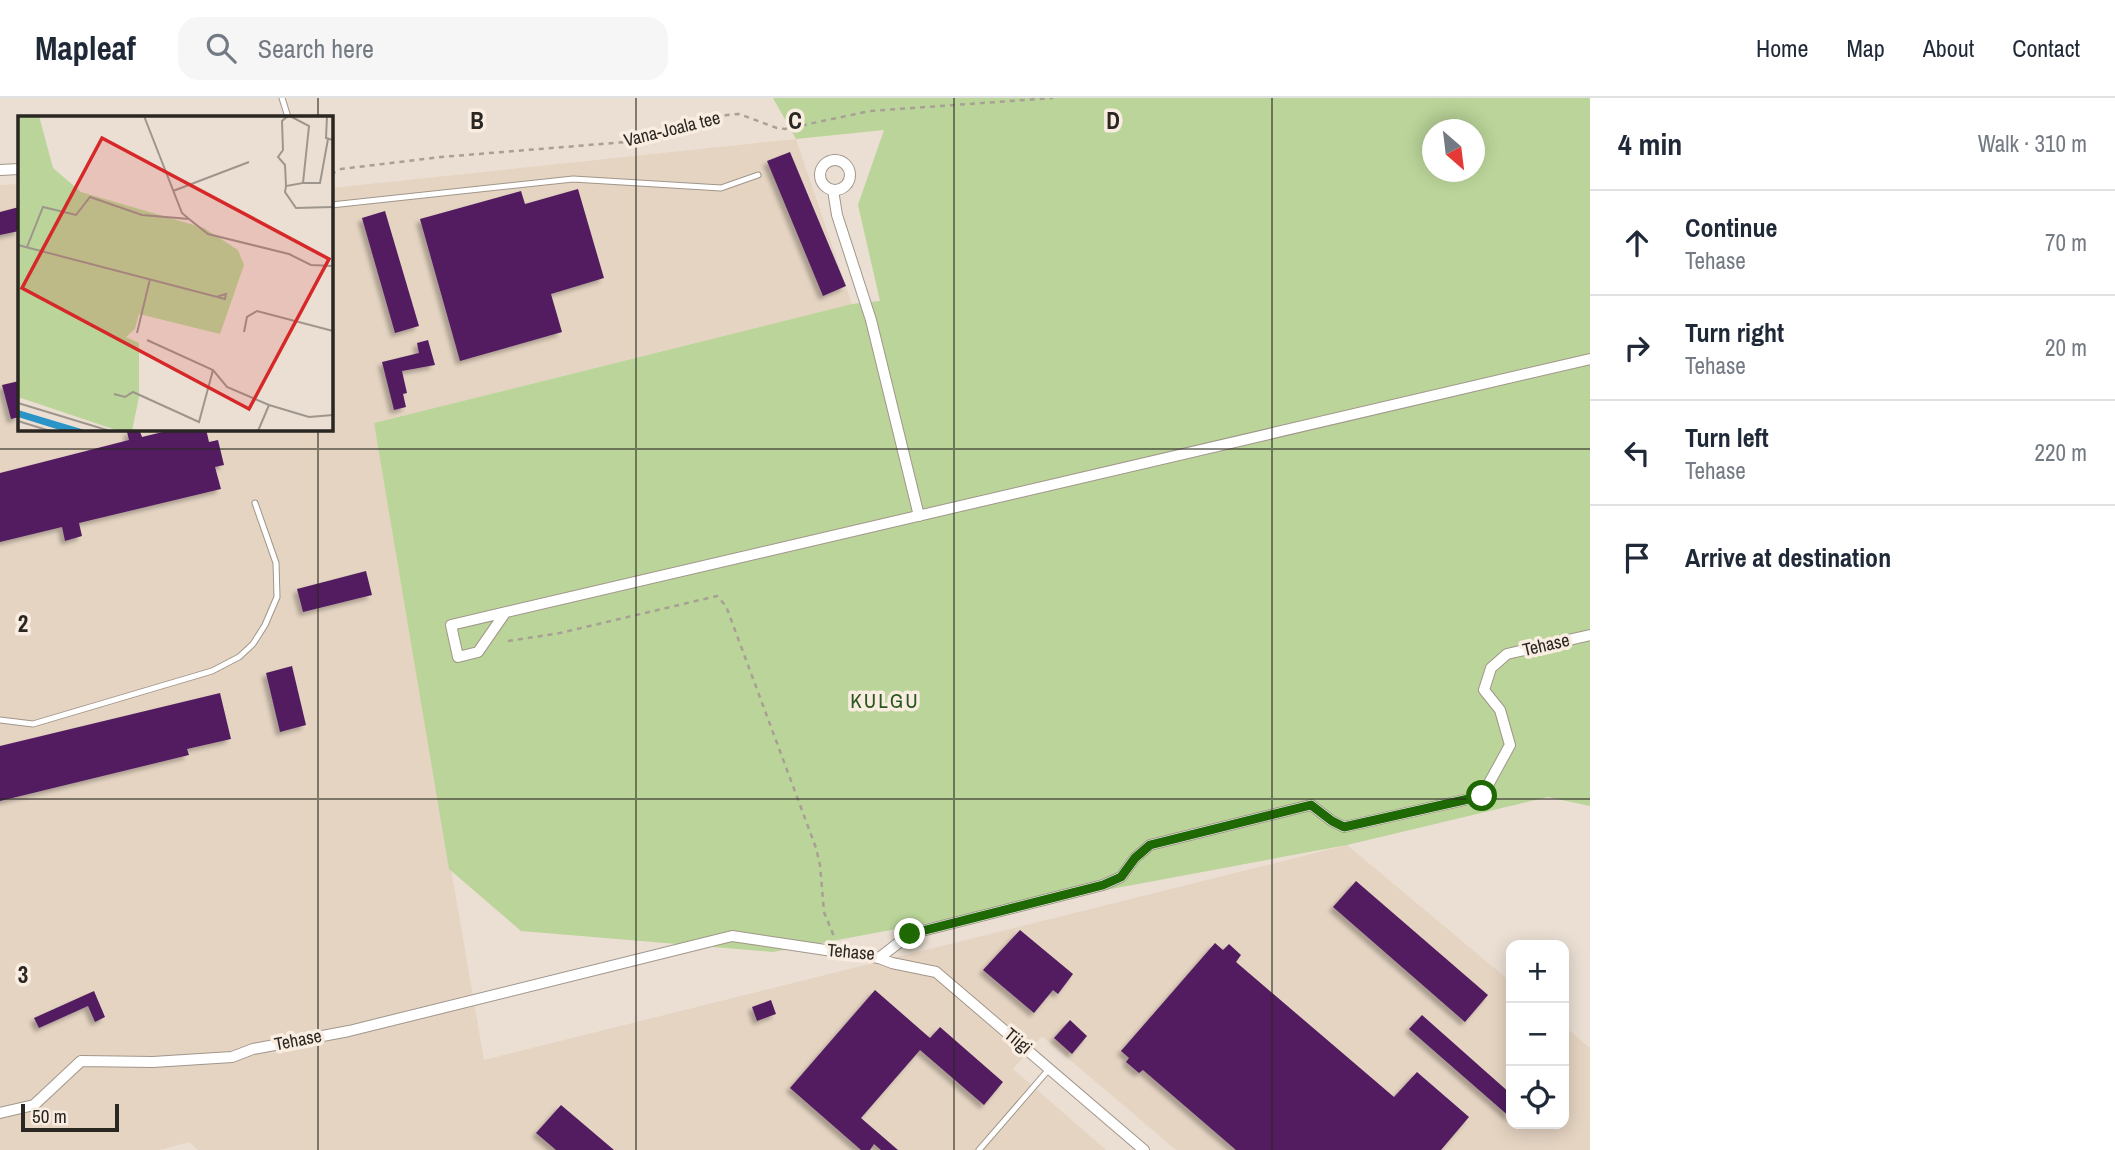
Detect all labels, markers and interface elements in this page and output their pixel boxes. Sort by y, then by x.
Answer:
search box [178,17,668,80]
text: Mapleaf [35,26,136,70]
icon: search [202,29,240,67]
text: Search here [258,31,374,66]
text: Home [1756,32,1808,64]
text: Map [1846,32,1885,64]
text: About [1923,32,1974,64]
text: Contact [2012,32,2080,64]
text: B [470,105,484,136]
street label: Vana-Joala tee [621,105,723,153]
text: C [788,105,802,136]
text: D [1106,105,1120,136]
inset map [18,116,332,430]
north arrow [1422,119,1485,182]
text: 4 min [1618,124,1682,164]
text: Walk · 310 m [1978,128,2087,159]
text: Continue [1685,210,1777,245]
icon: ahead [1618,224,1656,262]
text: 70 m [2045,227,2087,258]
text: Tehase [1685,245,1746,276]
text: Turn right [1685,315,1784,350]
icon: right [1618,329,1656,367]
text: 20 m [2045,332,2087,363]
text: Tehase [1685,350,1746,381]
text: Turn left [1685,420,1769,455]
icon: left [1618,434,1656,472]
text: 220 m [2035,437,2087,468]
text: Tehase [1685,455,1746,486]
icon: arrive [1618,539,1656,577]
text: Arrive at destination [1685,540,1891,575]
text: 2 [18,608,28,639]
street label: Tehase [1520,627,1572,662]
district label: KULGU [850,686,920,715]
route start [1466,780,1497,811]
route end [894,918,925,949]
street label: Tehase [826,937,876,966]
map controls [1506,940,1569,1129]
button: + [1506,940,1569,1003]
text: 3 [18,959,28,990]
button: − [1506,1003,1569,1066]
street label: Tiigi [999,1022,1038,1060]
street label: Tehase [272,1023,324,1056]
button: locate [1506,1066,1569,1129]
scale bar [21,1101,119,1133]
text: 50 m [32,1103,67,1129]

